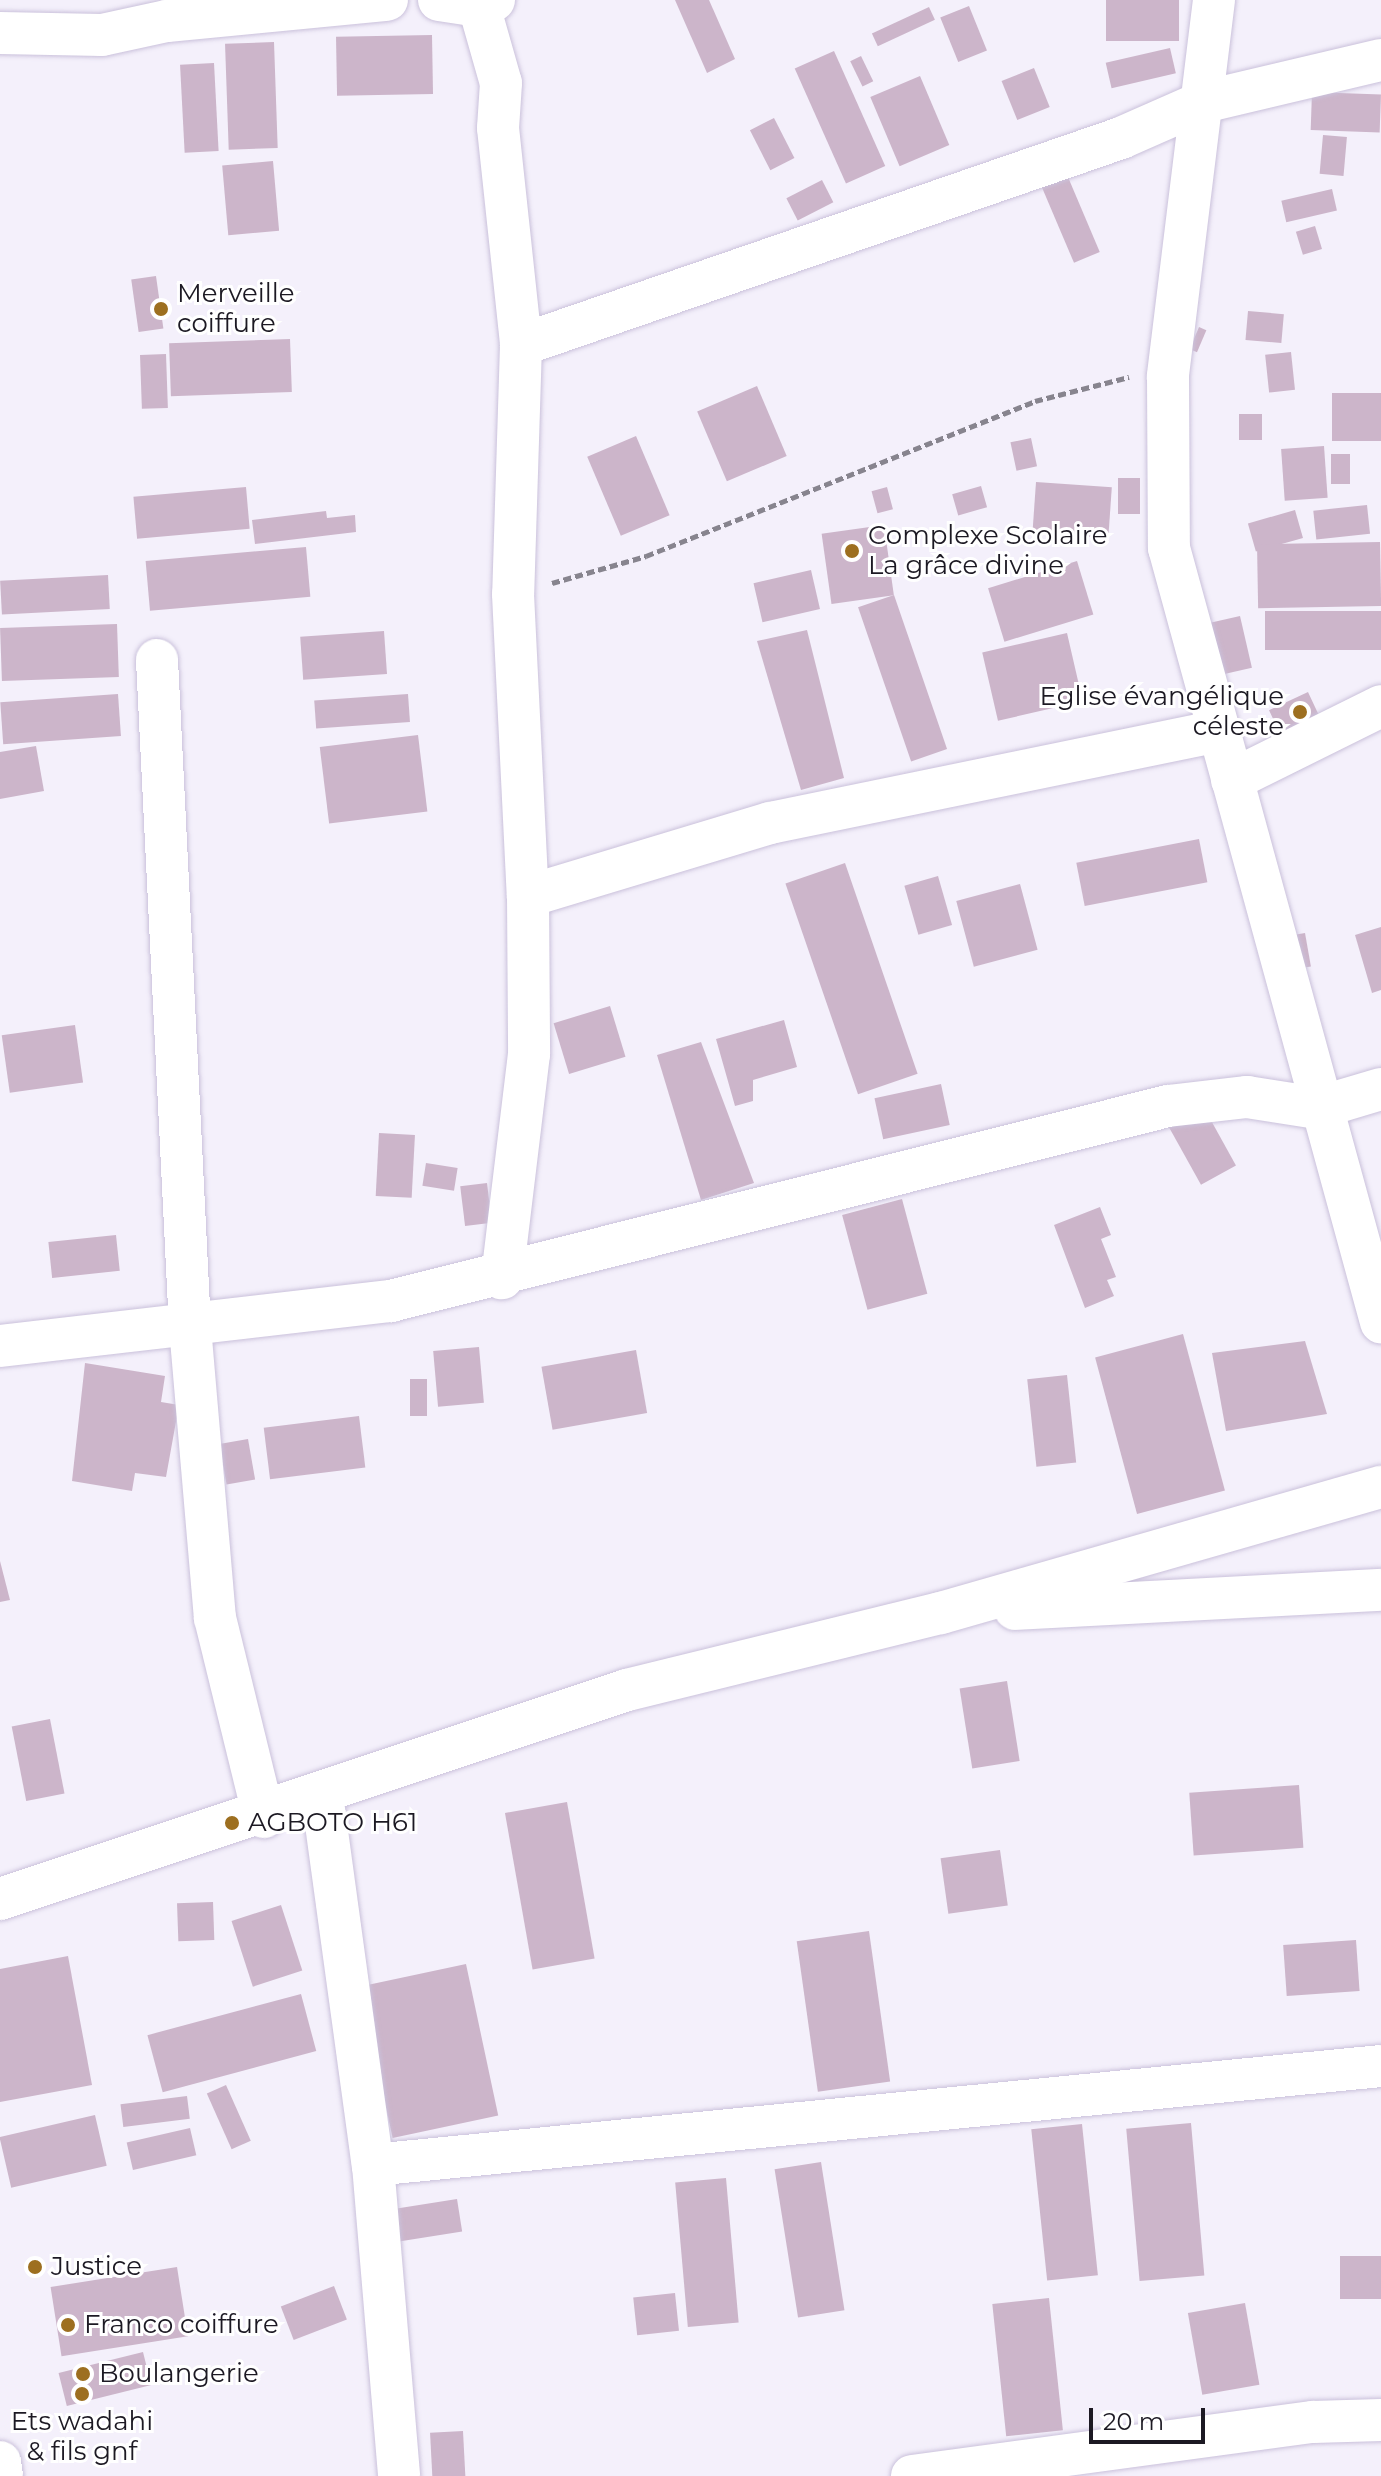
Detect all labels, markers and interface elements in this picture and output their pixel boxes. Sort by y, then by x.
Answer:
place label: Merveille coiffure [177,278,294,340]
marker: Merveille coiffure [152,300,170,318]
place label: Complexe Scolaire La grâce divine [868,520,1107,582]
marker: Complexe Scolaire La grâce divine [843,542,861,560]
place label: Eglise évangélique céleste [1040,681,1284,742]
marker: Eglise évangélique céleste [1291,703,1309,721]
place label: AGBOTO H61 [248,1807,417,1839]
marker: AGBOTO H61 [223,1814,241,1832]
place label: Justice [51,2251,142,2283]
marker: Justice [26,2258,44,2276]
place label: Franco coiffure [84,2309,279,2341]
marker: Franco coiffure [59,2316,77,2334]
place label: Boulangerie [99,2358,259,2390]
marker: Boulangerie [74,2365,92,2383]
marker: Ets wadahi & fils gnf [73,2385,91,2403]
scale bar [1093,2392,1209,2442]
place label: Ets wadahi & fils gnf [11,2406,153,2468]
text: 20 m [1103,2407,1164,2436]

